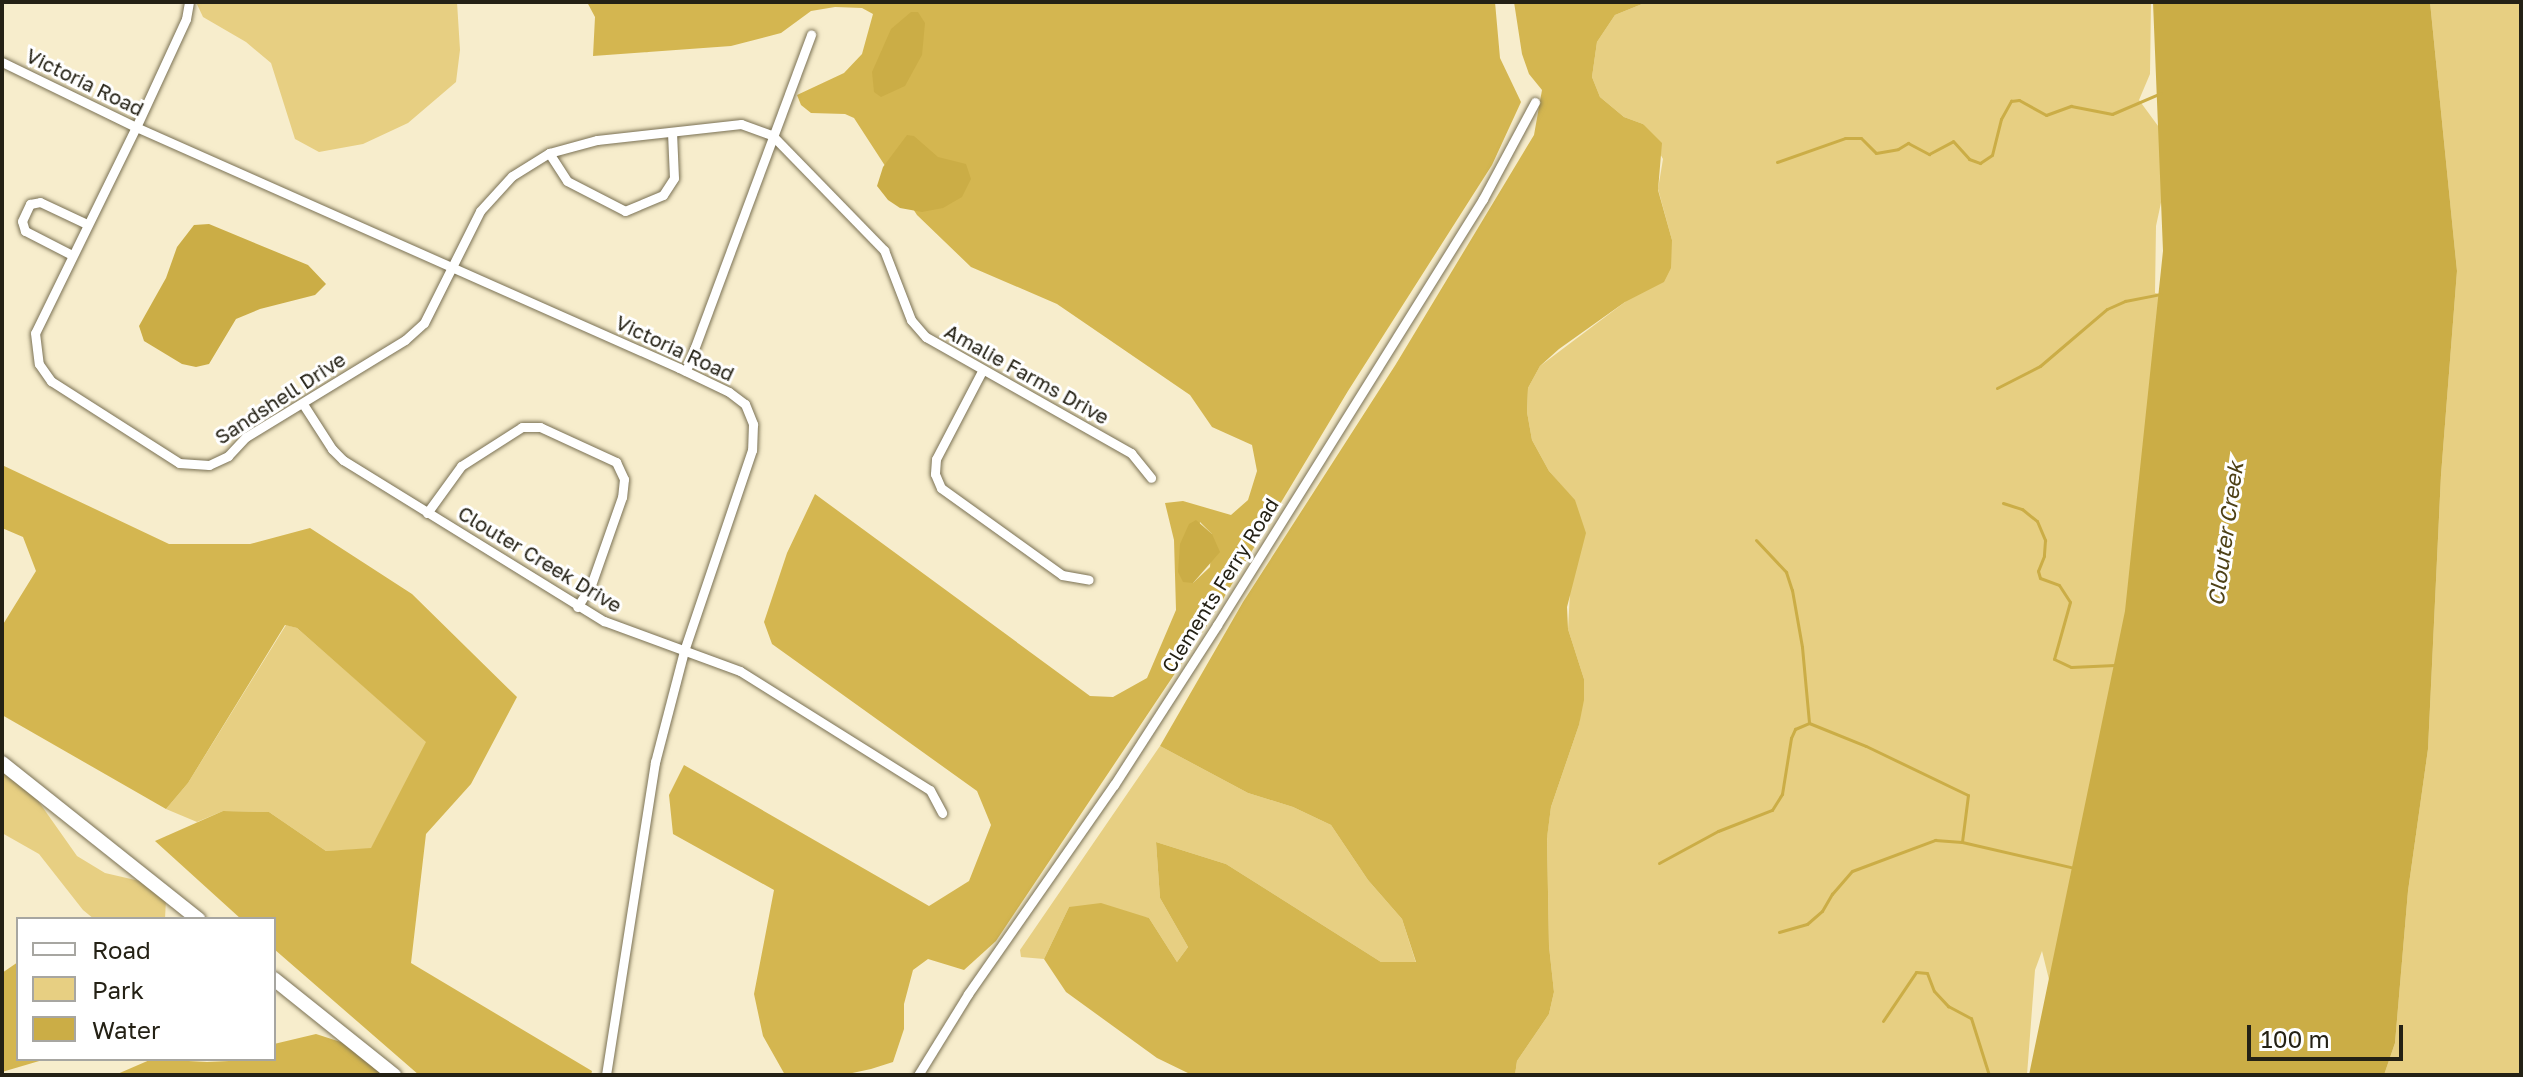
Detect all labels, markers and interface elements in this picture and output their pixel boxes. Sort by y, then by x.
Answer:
street label: Victoria Road [22,43,148,121]
street label: Victoria Road [612,310,738,386]
street label: Amalie Farms Drive [941,319,1113,429]
street label: Sandshell Drive [210,347,350,449]
water label: Clouter Creek [2202,460,2248,608]
street label: Clements Ferry Road [1157,493,1283,677]
street label: Clouter Creek Drive [454,501,626,617]
legend [16,917,276,1061]
text: Road [92,935,151,964]
text: Park [92,975,144,1004]
scale bar [2251,1009,2407,1059]
text: Water [92,1015,160,1044]
text: 100 m [2261,1024,2330,1053]

